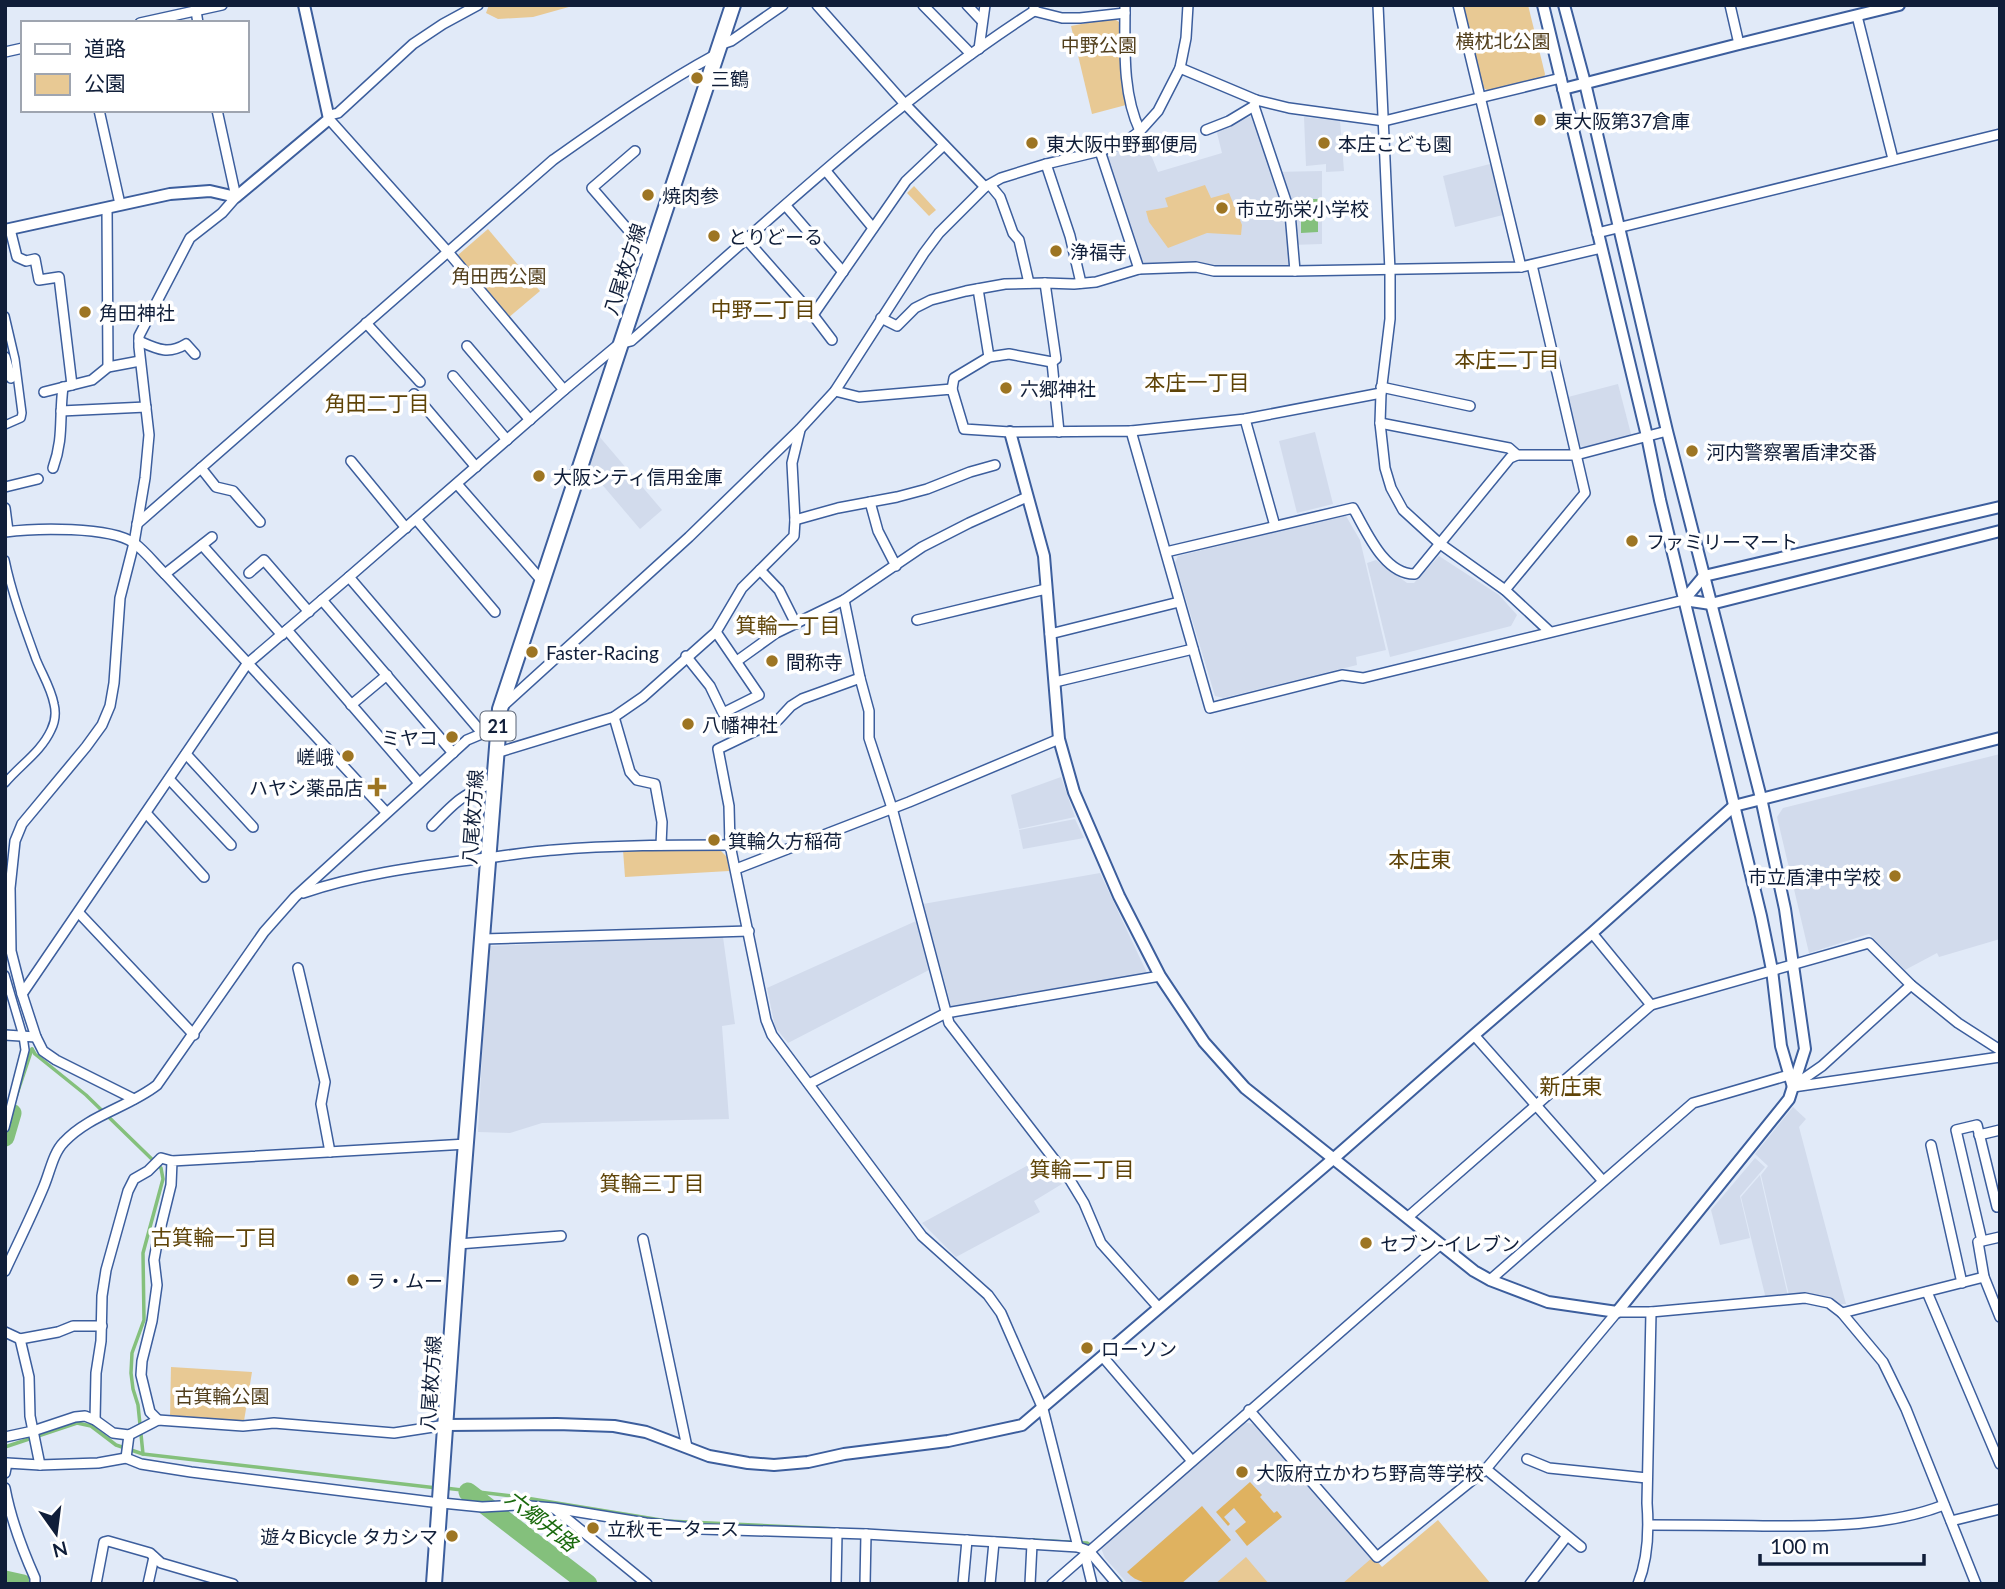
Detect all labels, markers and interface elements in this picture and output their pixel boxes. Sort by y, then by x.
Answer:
legend [21,21,248,112]
park label: 横枕北公園 [1455,29,1551,52]
park label: 中野公園 [1061,33,1137,56]
text: 道路 [84,35,126,60]
place label: 三鶴 [711,67,749,90]
text: 公園 [84,70,126,95]
marker: 三鶴 [689,70,705,86]
place label: 東大阪第37倉庫 [1554,109,1690,132]
marker: 東大阪第37倉庫 [1532,112,1548,128]
place label: 東大阪中野郵便局 [1046,132,1198,155]
place label: 本庄こども園 [1338,132,1452,155]
marker: 東大阪中野郵便局 [1024,135,1040,151]
marker: 本庄こども園 [1316,135,1332,151]
place label: 焼肉参 [662,184,719,207]
marker: 焼肉参 [640,187,656,203]
place label: 市立弥栄小学校 [1236,197,1369,220]
marker: 市立弥栄小学校 [1214,200,1230,216]
street label: 八尾枚方線 [598,220,650,318]
place label: とりどーる [728,225,823,248]
marker: とりどーる [706,228,722,244]
place label: 浄福寺 [1070,240,1127,263]
marker: 浄福寺 [1048,243,1064,259]
park label: 角田西公園 [451,264,547,287]
district label: 中野二丁目 [711,296,816,321]
place label: 角田神社 [99,301,175,324]
marker: 角田神社 [77,304,93,320]
district label: 本庄二丁目 [1455,346,1560,371]
district label: 本庄一丁目 [1145,369,1250,394]
place label: 六郷神社 [1020,377,1096,400]
marker: 六郷神社 [998,380,1014,396]
district label: 角田二丁目 [325,390,430,415]
place label: 河内警察署盾津交番 [1706,440,1877,463]
marker: 河内警察署盾津交番 [1684,443,1700,459]
place label: 大阪シティ信用金庫 [553,465,723,488]
marker: 大阪シティ信用金庫 [531,468,547,484]
place label: ファミリーマート [1646,530,1798,553]
marker: ファミリーマート [1624,533,1640,549]
district label: 箕輪一丁目 [736,612,841,637]
place label: Faster-Racing [546,641,659,664]
marker: Faster-Racing [524,644,540,660]
place label: 間称寺 [786,650,843,673]
marker: 間称寺 [764,653,780,669]
road number: 21 [480,712,516,740]
place label: 八幡神社 [702,713,778,736]
marker: 八幡神社 [680,716,696,732]
place label: ミヤコ [381,726,438,749]
marker: ミヤコ [444,729,460,745]
place label: 嵯峨 [296,745,334,768]
marker: 嵯峨 [340,748,356,764]
street label: 八尾枚方線 [457,769,487,865]
place label: ハヤシ薬品店 [249,776,363,799]
marker: ハヤシ薬品店 [369,779,385,795]
place label: 箕輪久方稲荷 [728,829,842,852]
marker: 箕輪久方稲荷 [706,832,722,848]
district label: 本庄東 [1389,846,1452,871]
place label: 市立盾津中学校 [1748,865,1881,888]
marker: 市立盾津中学校 [1887,868,1903,884]
district label: 新庄東 [1540,1073,1603,1098]
district label: 箕輪二丁目 [1030,1156,1135,1181]
district label: 箕輪三丁目 [600,1170,705,1195]
district label: 古箕輪一丁目 [151,1224,277,1249]
place label: セブン-イレブン [1380,1232,1520,1255]
marker: セブン-イレブン [1358,1235,1374,1251]
place label: ラ・ムー [367,1269,443,1292]
marker: ラ・ムー [345,1272,361,1288]
street label: 八尾枚方線 [415,1335,445,1431]
place label: ローソン [1101,1337,1177,1360]
marker: ローソン [1079,1340,1095,1356]
park label: 古箕輪公園 [174,1384,270,1407]
place label: 大阪府立かわち野高等学校 [1256,1461,1484,1484]
marker: 大阪府立かわち野高等学校 [1234,1464,1250,1480]
water label: 六郷井路 [501,1484,584,1557]
north arrow [21,1498,91,1568]
place label: 立秋モータース [607,1517,739,1540]
marker: 立秋モータース [585,1520,601,1536]
scale bar [1760,1522,1924,1566]
place label: 遊々Bicycle タカシマ [260,1525,438,1548]
marker: 遊々Bicycle タカシマ [444,1528,460,1544]
text: 100 m [1770,1533,1829,1558]
text: N [50,1537,70,1563]

